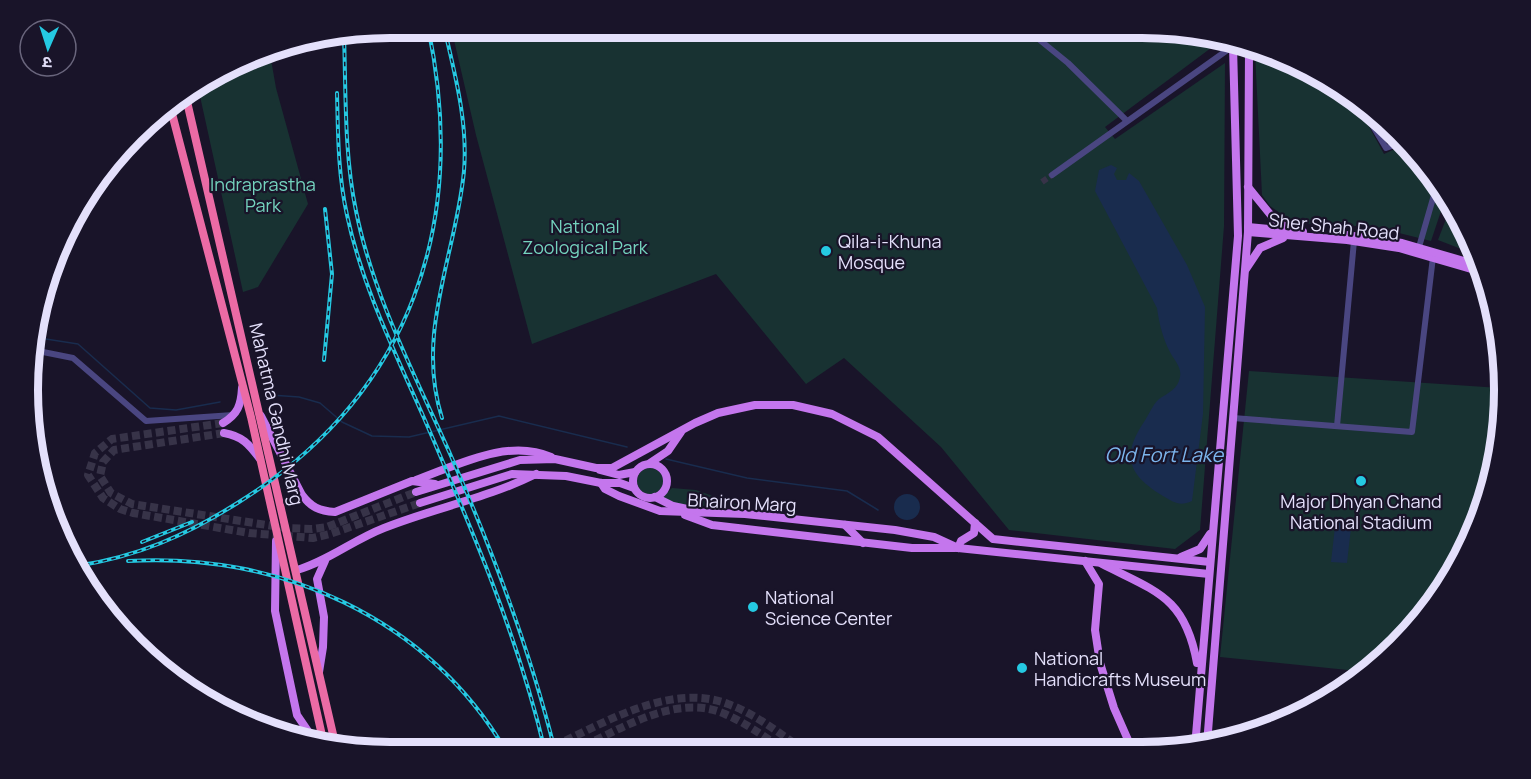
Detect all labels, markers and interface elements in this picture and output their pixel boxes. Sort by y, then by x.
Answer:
north arrow [18,18,78,78]
text: उ [41,52,52,74]
park label: Indraprastha Park [210,172,316,217]
street label: Sher Shah Road [1268,207,1400,245]
park label: National Zoological Park [522,214,649,259]
place label: Qila-i-Khuna Mosque [838,229,942,274]
marker: Qila-i-Khuna Mosque [819,244,833,258]
street label: Mahatma Gandhi Marg [244,321,310,507]
water label: Old Fort Lake [1105,441,1225,468]
marker: Major Dhyan Chand National Stadium [1354,474,1368,488]
street label: Bhairon Marg [687,487,797,517]
place label: Major Dhyan Chand National Stadium [1280,489,1442,534]
place label: National Science Center [765,585,893,630]
marker: National Science Center [746,600,760,614]
place label: National Handicrafts Museum [1034,646,1206,691]
marker: National Handicrafts Museum [1015,661,1029,675]

